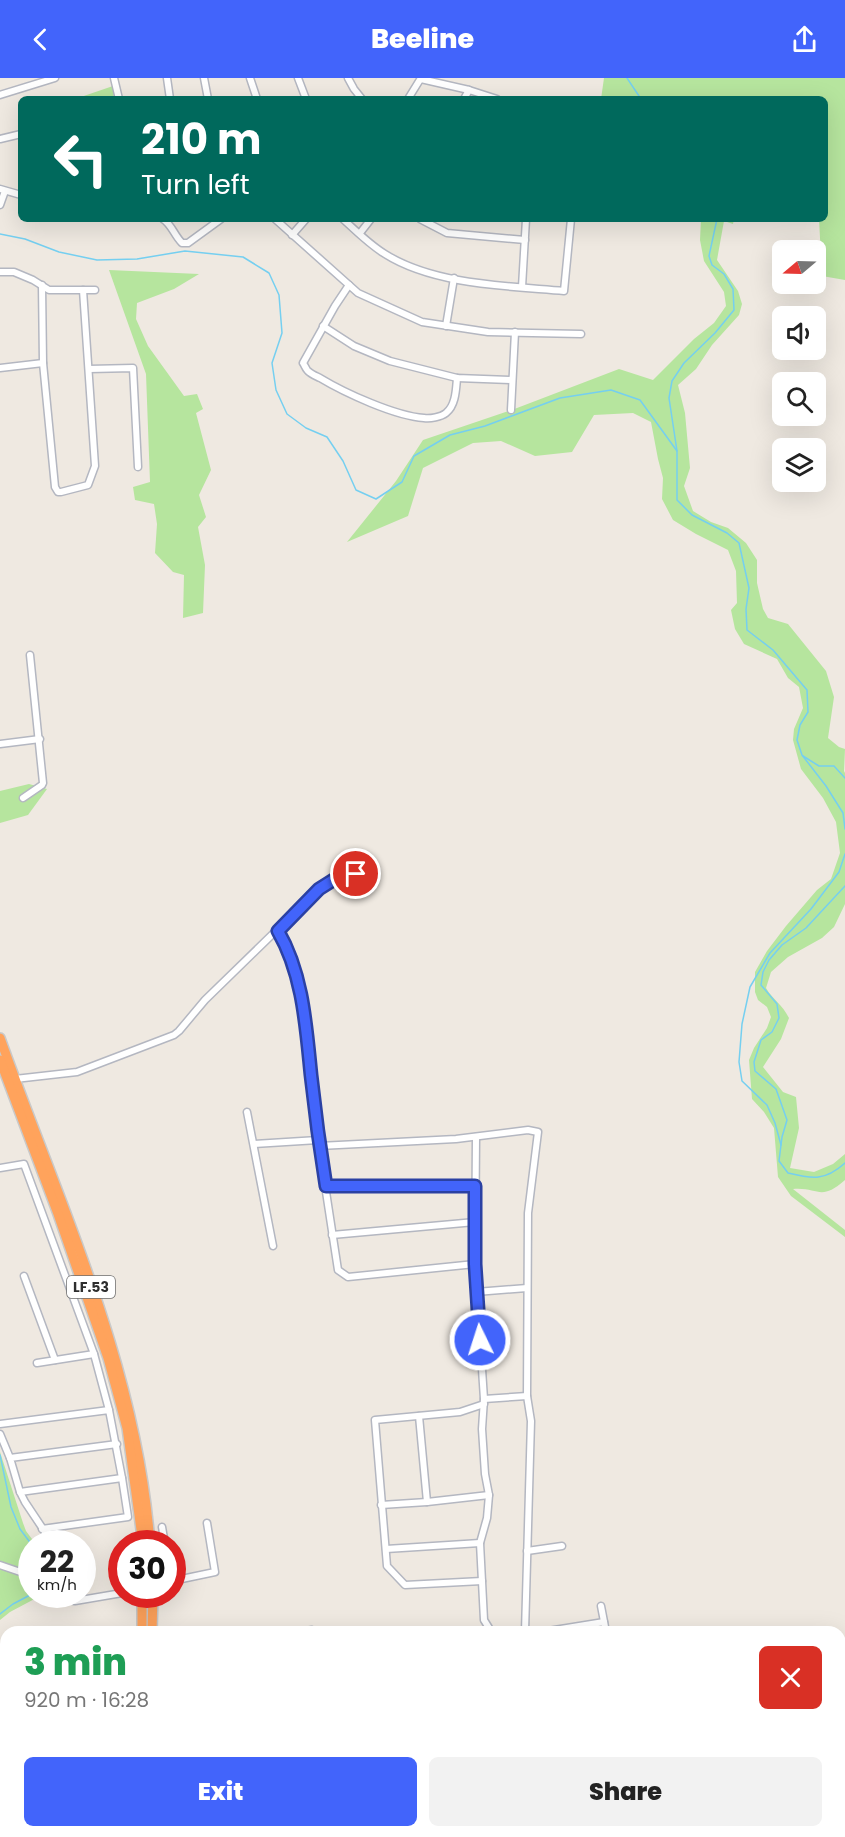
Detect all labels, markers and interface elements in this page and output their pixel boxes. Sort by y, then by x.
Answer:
text: Beeline [371,20,474,57]
icon: back [24,23,57,56]
icon: share [788,23,821,56]
text: 210 m [141,110,262,169]
icon: left [42,120,120,198]
text: Turn left [141,166,250,203]
north arrow [772,240,826,294]
map controls [772,240,826,492]
button: sound [772,306,826,360]
button: search [772,372,826,426]
button: layers [772,438,826,492]
pin [330,848,381,899]
icon: arrive [339,857,372,890]
road number: LF.53 [67,1276,115,1298]
position arrow [448,1308,512,1372]
speed limit sign: 30 [108,1530,186,1608]
text: 22 [40,1540,74,1583]
text: km/h [37,1574,77,1595]
text: 3 min [24,1637,127,1688]
button: close [759,1646,822,1709]
text: 920 m · 16:28 [24,1686,149,1714]
button: Exit [24,1757,417,1826]
button: Share [429,1757,822,1826]

